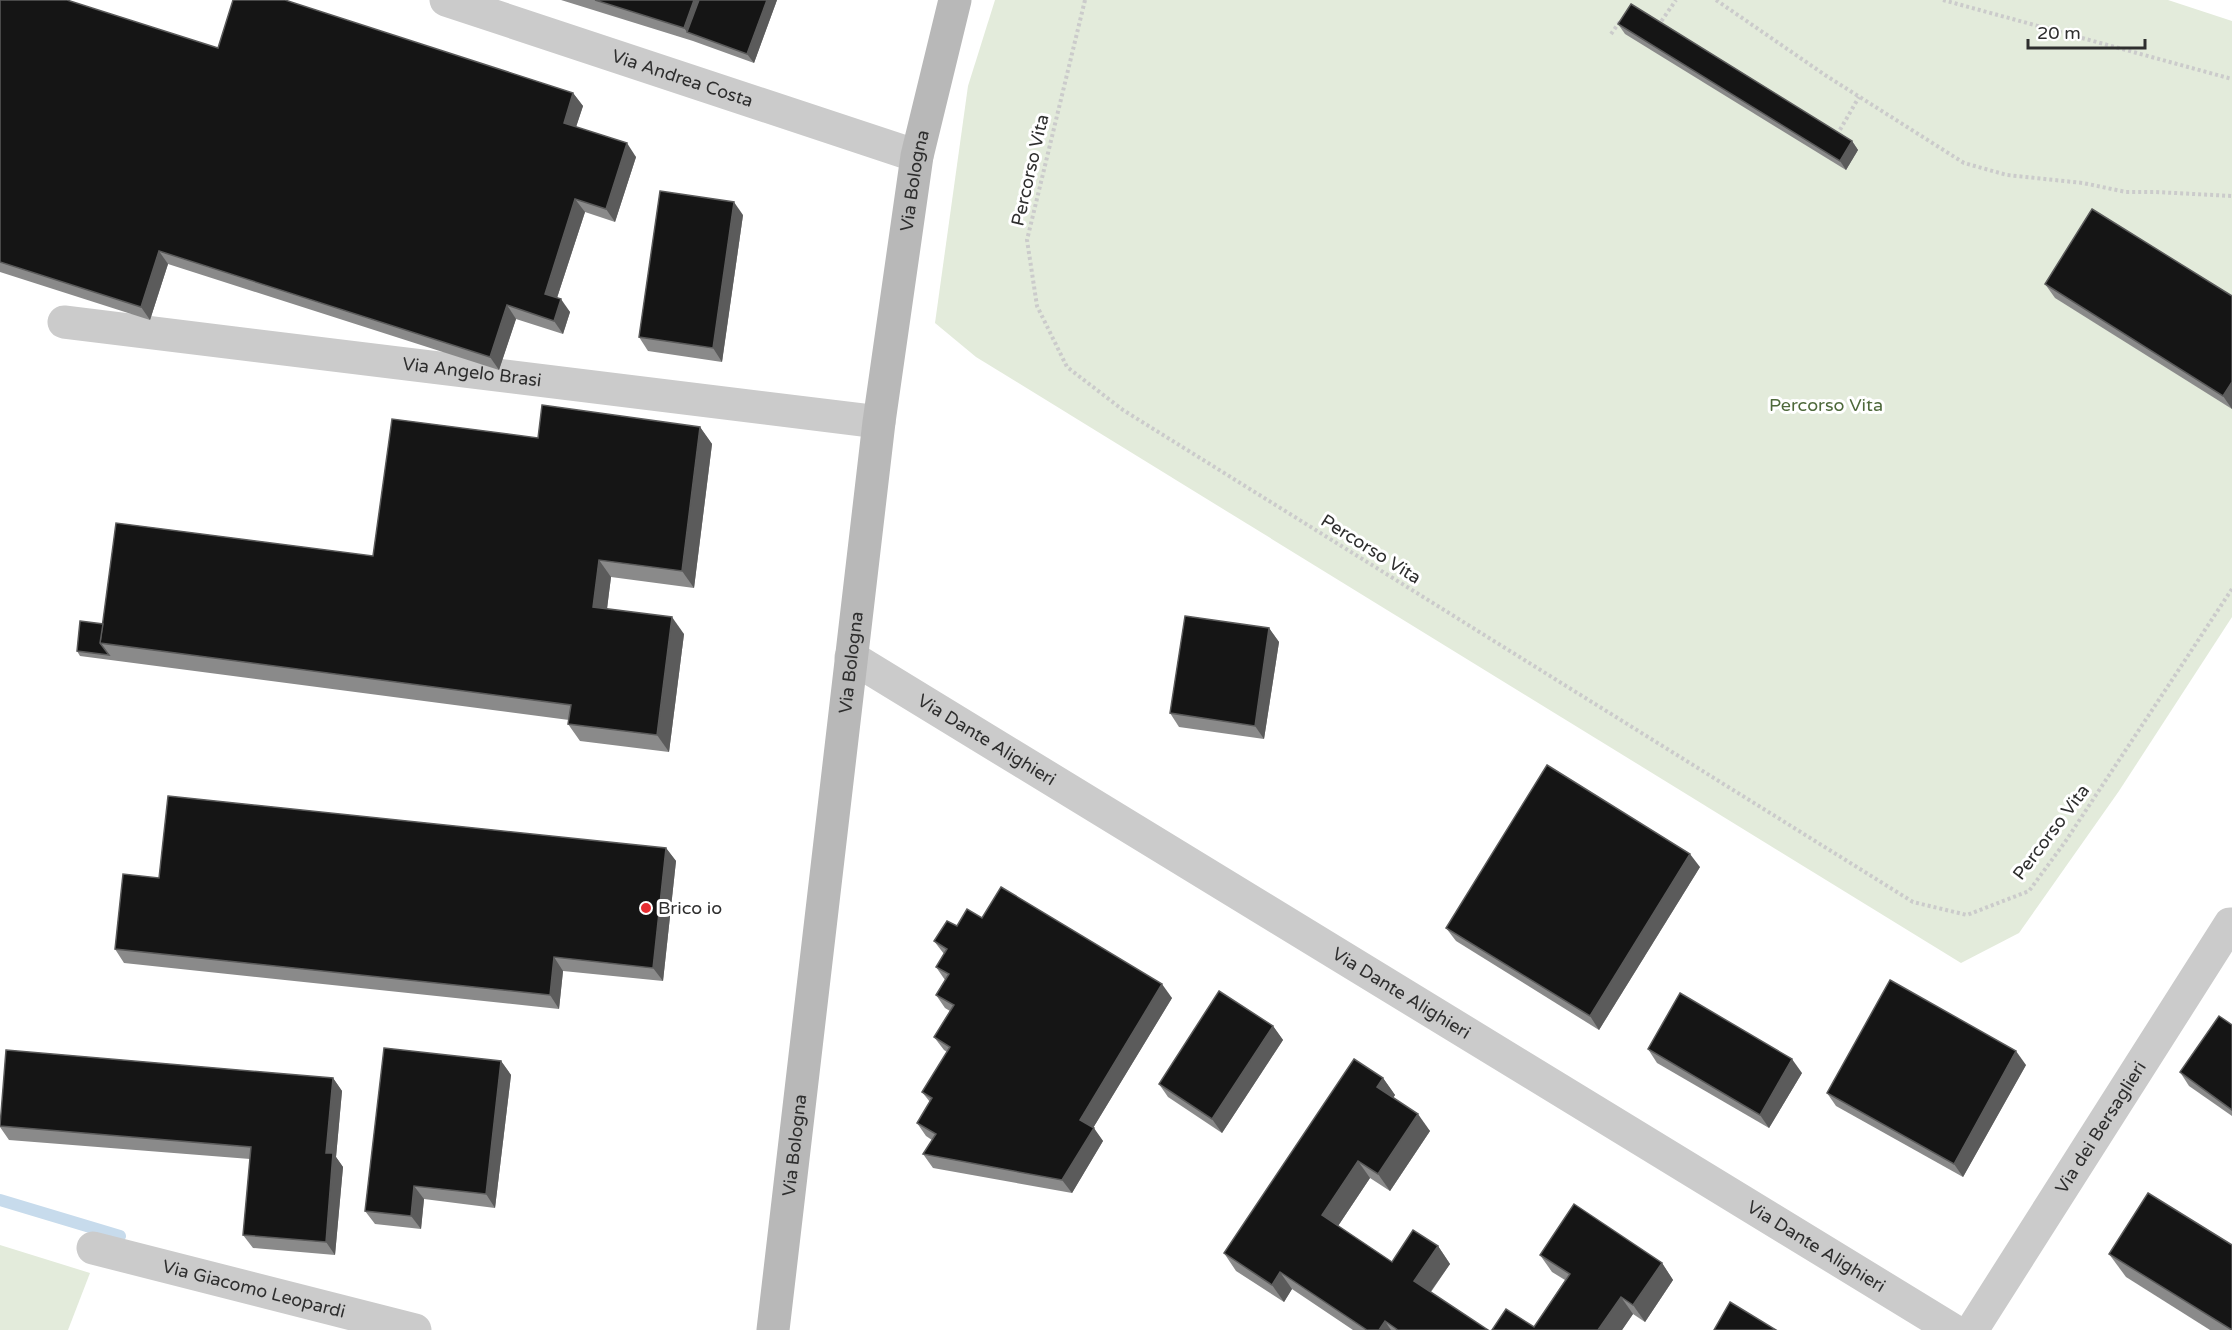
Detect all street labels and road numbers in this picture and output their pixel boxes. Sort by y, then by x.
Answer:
street label: Via Andrea Costa [609,45,756,112]
street label: Percorso Vita [1006,112,1054,228]
street label: Via Bologna [895,128,934,233]
street label: Via Angelo Brasi [401,353,543,392]
street label: Percorso Vita [1317,509,1425,589]
street label: Via Bologna [834,610,868,715]
street label: Via Dante Alighieri [913,689,1060,790]
street label: Percorso Vita [2008,780,2094,884]
street label: Via Dante Alighieri [1328,943,1475,1044]
street label: Via dei Bersaglieri [2051,1057,2151,1198]
street label: Via Bologna [778,1093,811,1198]
street label: Via Dante Alighieri [1743,1196,1889,1297]
street label: Via Giacomo Leopardi [160,1255,348,1323]

